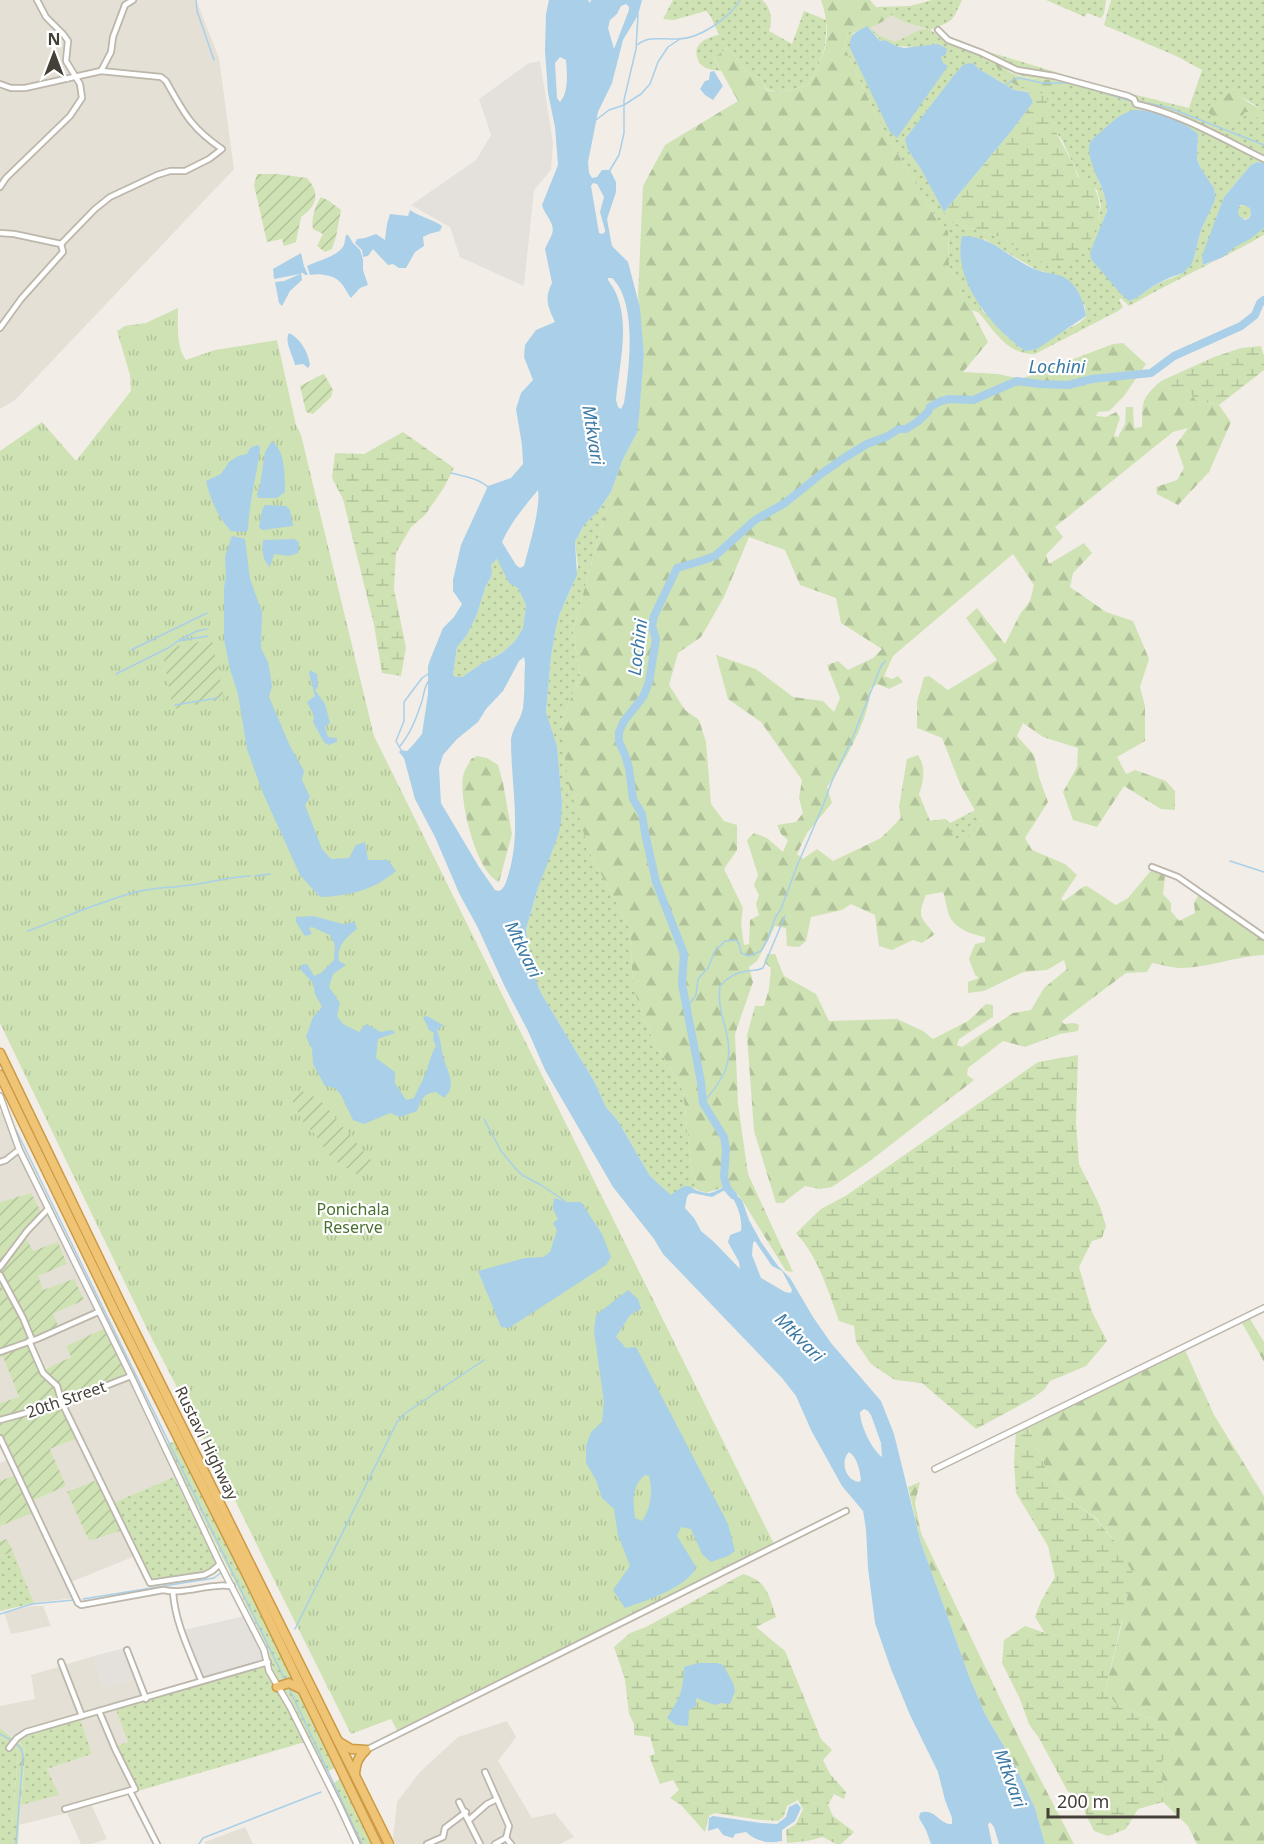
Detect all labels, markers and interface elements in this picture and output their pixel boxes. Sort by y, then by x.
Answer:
north arrow [24,24,84,84]
text: N [47,28,61,50]
water label: Lochini [1028,354,1086,378]
water label: Mtkvari [577,403,611,467]
water label: Lochini [622,617,652,677]
water label: Mtkvari [500,917,548,982]
park label: Ponichala Reserve [316,1198,390,1238]
water label: Mtkvari [770,1307,830,1367]
street label: 20th Street [23,1375,109,1423]
street label: Rustavi Highway [170,1382,244,1504]
water label: Mtkvari [989,1745,1033,1811]
scale bar [1048,1781,1178,1819]
text: 200 m [1057,1789,1109,1813]

